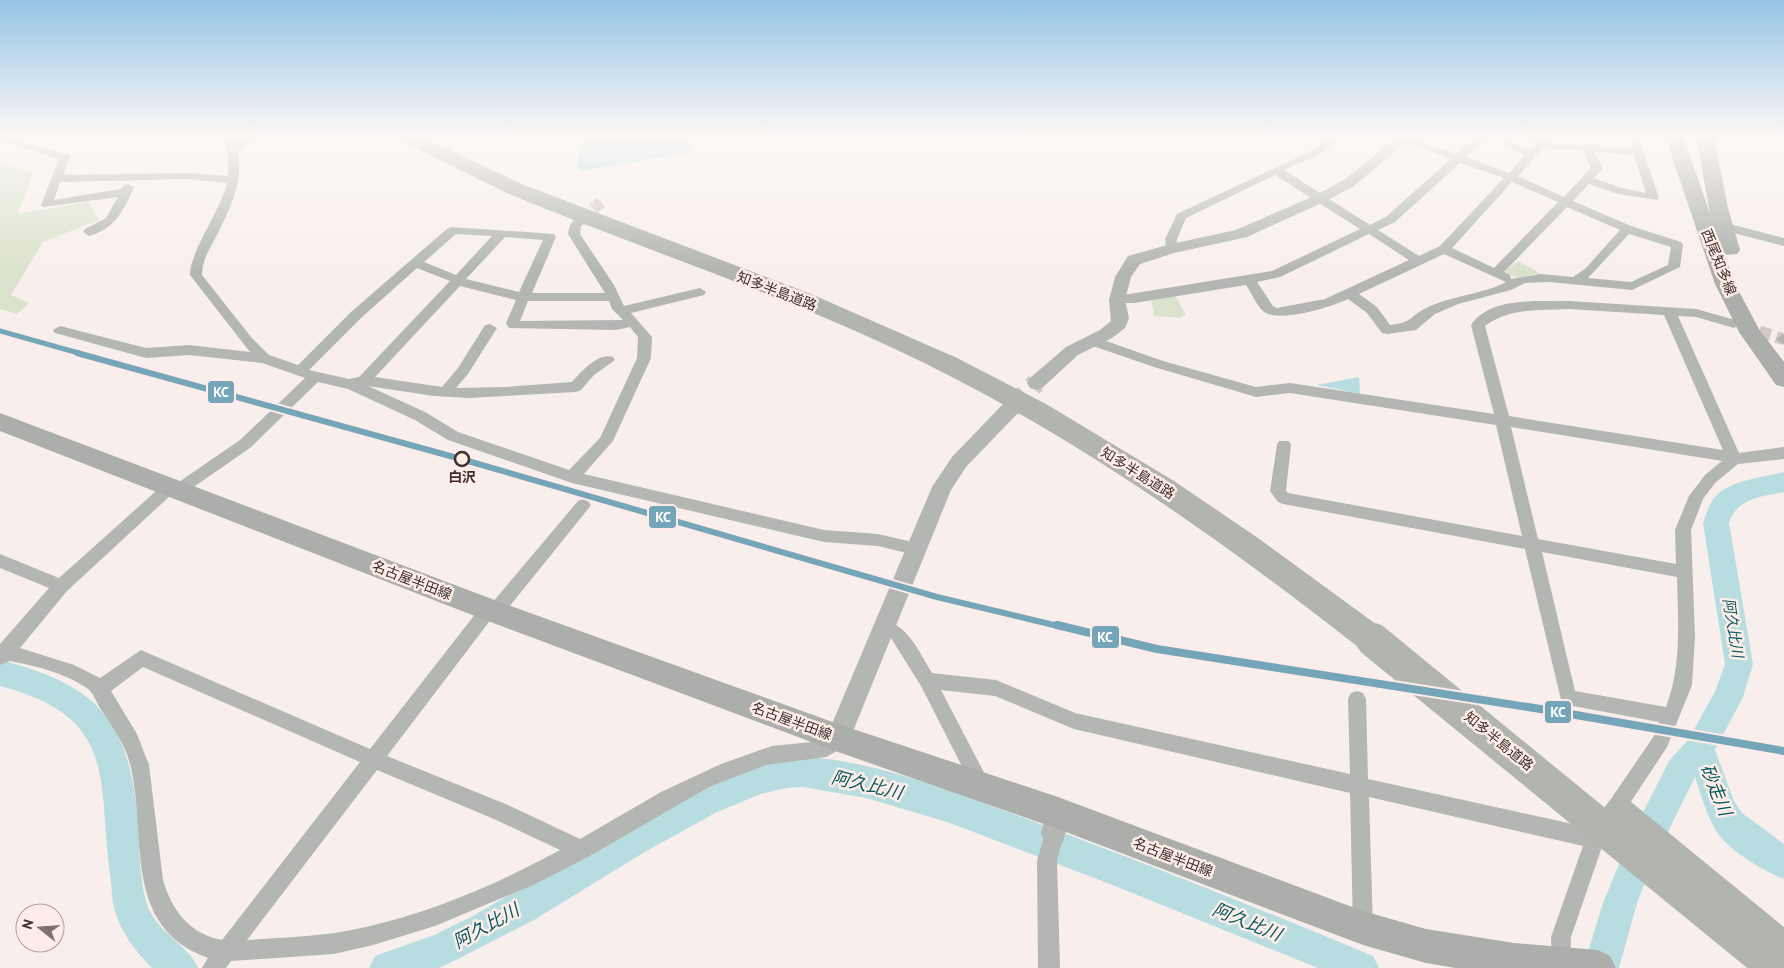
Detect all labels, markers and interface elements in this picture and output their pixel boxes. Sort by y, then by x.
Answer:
street label: 西尾知多線 [1698,226,1740,298]
street label: 知多半島道路 [735,268,819,314]
line badge: KC [207,380,235,404]
text: KC [213,383,229,401]
street label: 知多半島道路 [1098,443,1178,503]
marker: 白沢 [454,451,470,467]
place label: 白沢 [448,468,476,486]
line badge: KC [648,505,677,529]
text: KC [655,508,671,526]
street label: 名古屋半田線 [370,557,454,603]
water label: 阿久比川 [1719,597,1748,661]
line badge: KC [1091,625,1120,649]
text: KC [1097,628,1113,646]
street label: 名古屋半田線 [749,698,835,744]
line badge: KC [1544,700,1572,724]
text: KC [1550,703,1566,721]
street label: 知多半島道路 [1461,708,1537,774]
water label: 砂走川 [1696,760,1738,821]
water label: 阿久比川 [829,765,907,804]
street label: 名古屋半田線 [1131,834,1215,880]
water label: 阿久比川 [449,897,525,953]
water label: 阿久比川 [1210,897,1287,946]
north arrow [15,903,65,953]
text: N [18,917,38,931]

